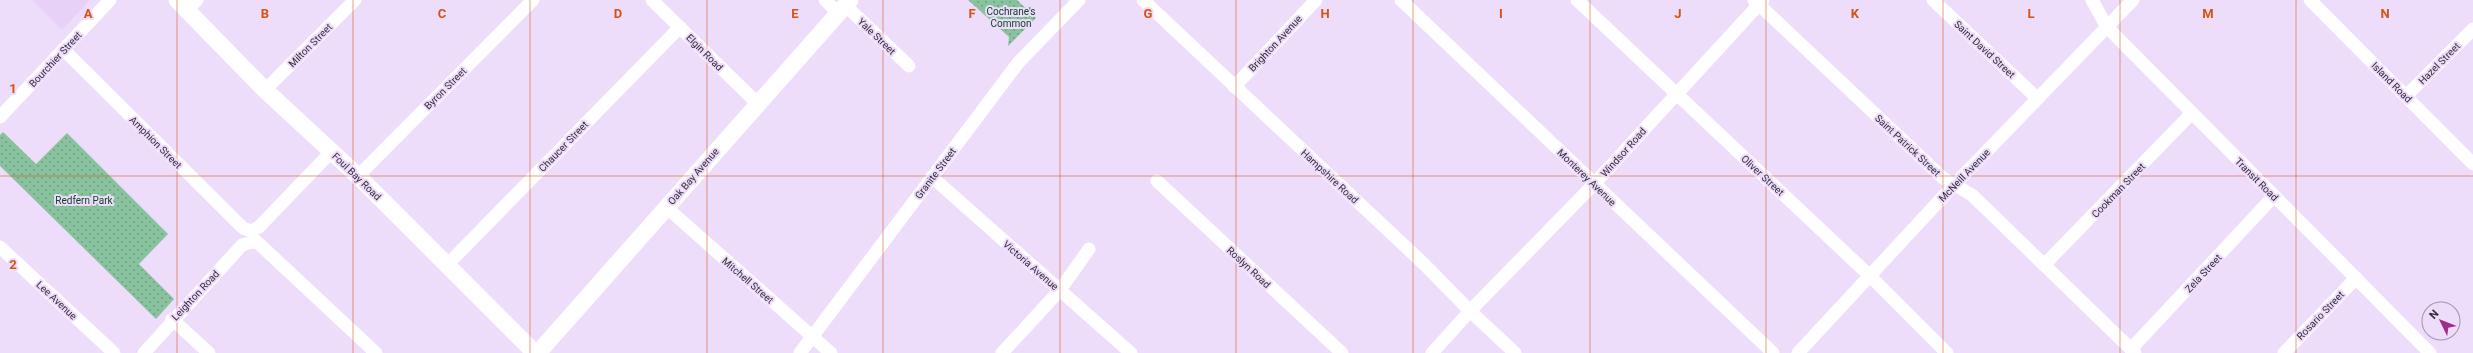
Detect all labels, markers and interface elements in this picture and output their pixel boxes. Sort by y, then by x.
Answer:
text: A [84,6,93,21]
text: B [261,6,269,21]
text: C [438,6,447,21]
text: D [614,6,622,21]
text: E [791,6,799,21]
text: F [968,6,976,21]
park label: Cochrane's Common [987,6,1035,29]
text: G [1144,6,1153,21]
text: H [1320,6,1330,21]
text: I [1499,6,1503,21]
text: J [1674,6,1682,21]
text: K [1851,6,1860,21]
text: L [2027,6,2035,21]
text: M [2202,6,2214,21]
text: N [2380,6,2390,21]
street label: Brighton Avenue [1247,13,1304,74]
street label: Yale Street [856,16,898,57]
street label: Saint David Street [1952,18,2017,80]
street label: Milton Street [286,21,334,69]
street label: Bourchier Street [27,29,84,89]
street label: Elgin Road [684,32,725,73]
street label: Hazel Street [2416,40,2462,86]
street label: Island Road [2369,60,2414,105]
street label: Byron Street [422,65,468,111]
text: 1 [9,81,17,96]
street label: Saint Patrick Street [1873,112,1943,178]
street label: Amphion Street [127,114,184,171]
street label: Chaucer Street [537,119,590,174]
street label: Windsor Road [1598,126,1648,179]
street label: Oak Bay Avenue [666,146,721,207]
street label: Granite Street [913,146,958,201]
street label: Hampshire Road [1299,147,1361,206]
street label: Monterey Avenue [1555,147,1618,208]
street label: McNeill Avenue [1936,147,1992,204]
street label: Foul Bay Road [330,150,383,202]
street label: Oliver Street [1739,153,1786,198]
street label: Transit Road [2233,156,2280,203]
street label: Cookman Street [2090,161,2147,220]
park label: Redfern Park [55,195,114,206]
street label: Victoria Avenue [1001,238,1060,292]
street label: Roslyn Road [1225,245,1273,290]
street label: Zela Street [2183,252,2224,295]
street label: Mitchell Street [720,255,776,306]
text: 2 [9,257,17,272]
street label: Leighton Road [169,268,221,323]
street label: Lee Avenue [34,279,79,322]
street label: Rosario Street [2295,289,2346,342]
north arrow [2421,301,2461,341]
text: N [2427,307,2442,322]

